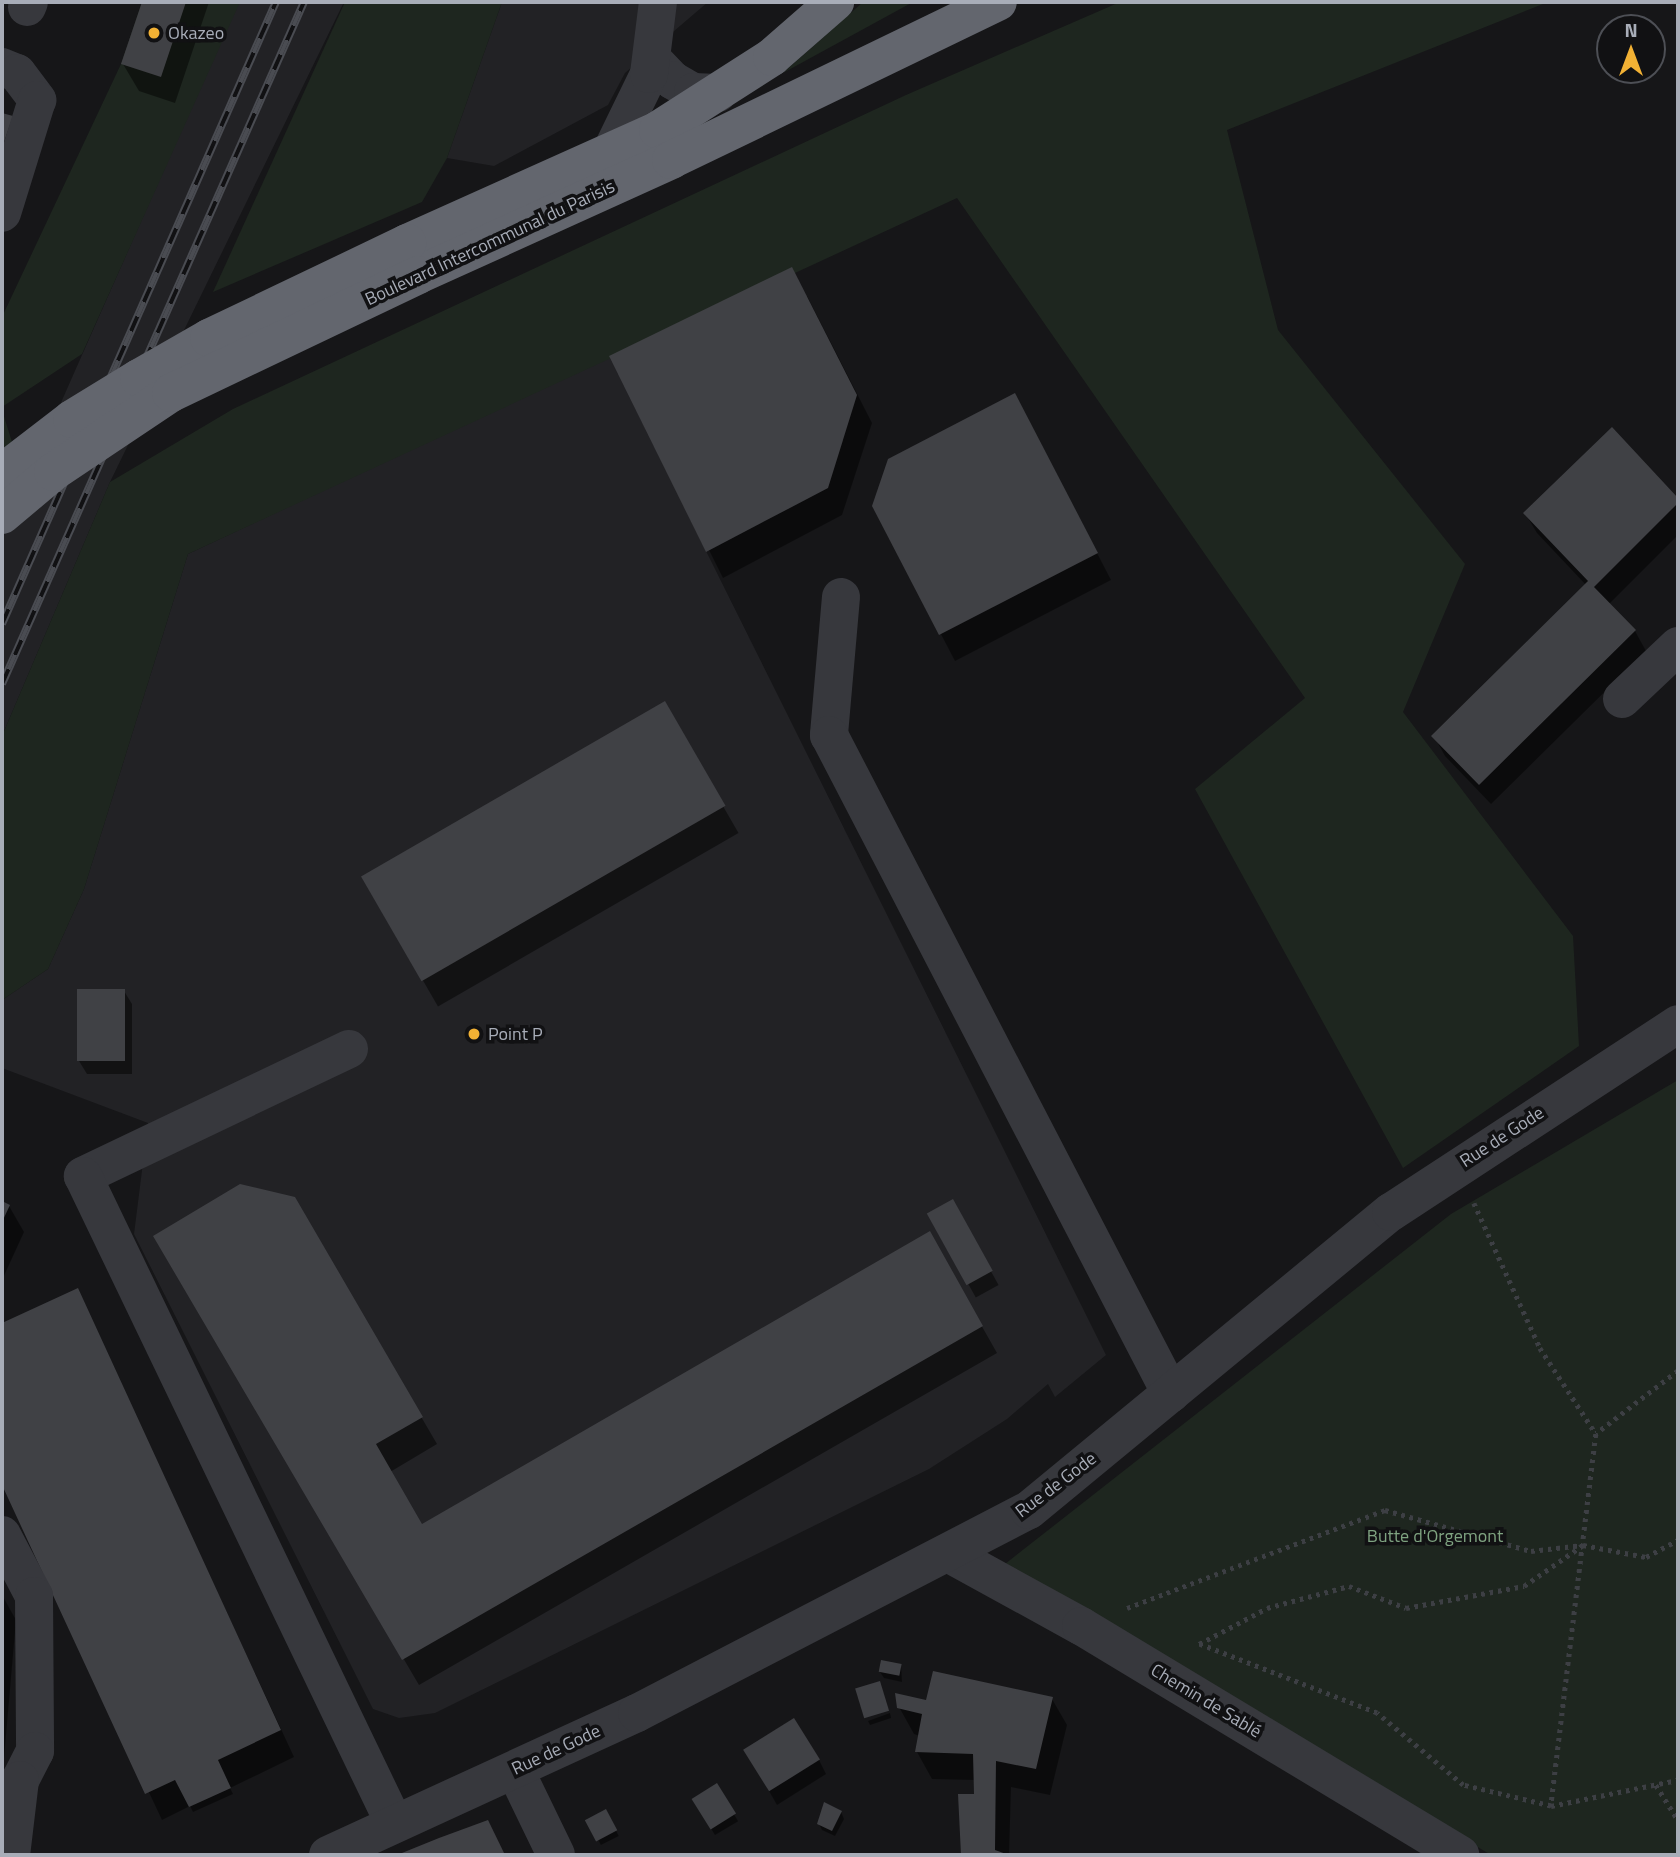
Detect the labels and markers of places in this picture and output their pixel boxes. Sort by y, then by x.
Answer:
place label: Okazeo [168,22,224,44]
marker: Okazeo [146,25,162,41]
place label: Point P [488,1023,543,1045]
marker: Point P [466,1026,482,1042]

